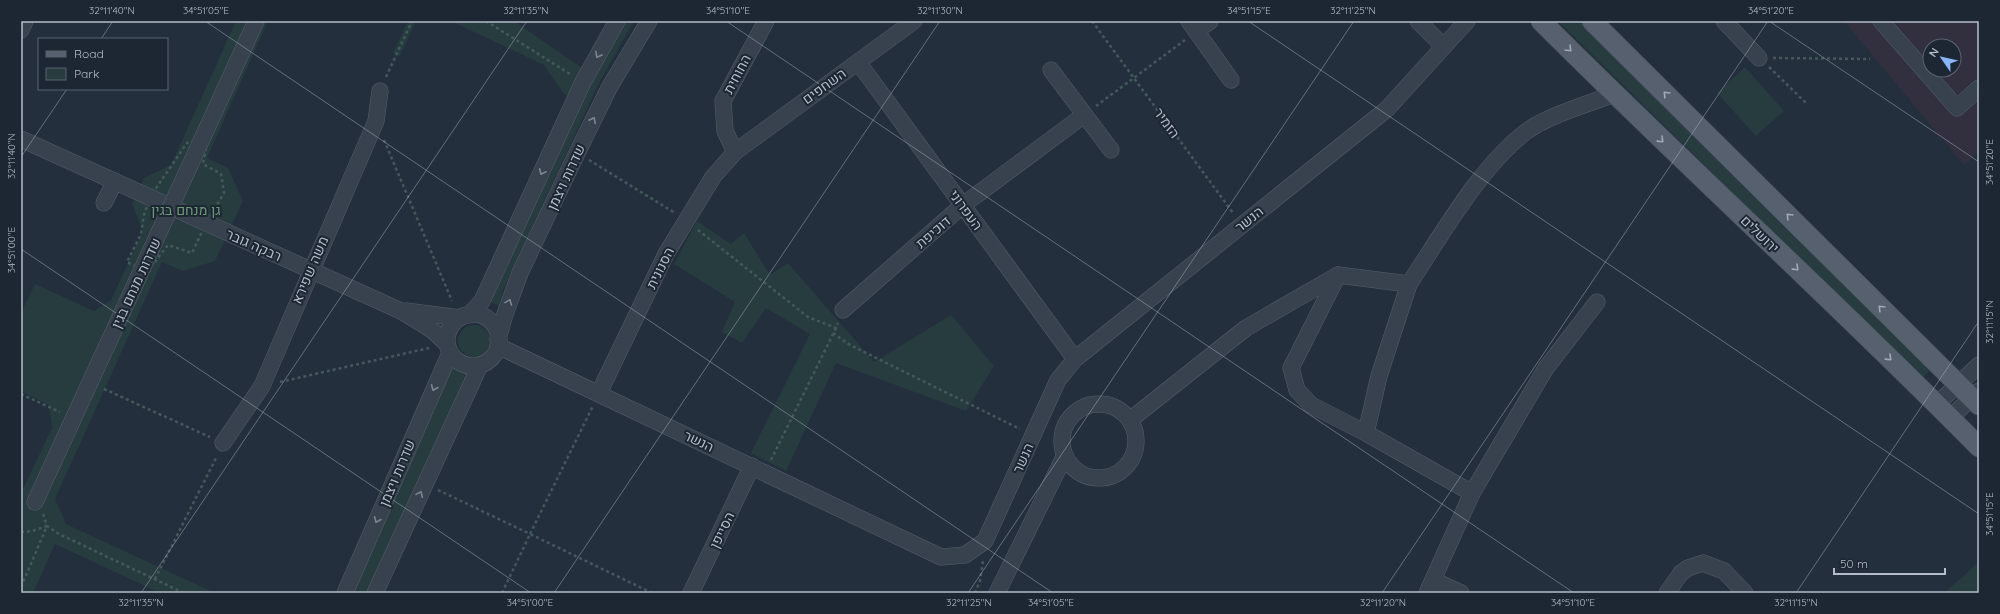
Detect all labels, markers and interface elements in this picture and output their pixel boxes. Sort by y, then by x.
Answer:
text: 32°11'40"N [89,4,135,17]
text: 34°51'05"E [183,4,229,17]
text: 32°11'35"N [503,4,549,17]
text: 34°51'10"E [706,4,750,17]
text: 32°11'30"N [917,4,963,17]
text: 34°51'15"E [1227,4,1271,17]
text: 32°11'25"N [1330,4,1376,17]
text: 34°51'20"E [1748,4,1794,17]
legend [38,38,168,90]
north arrow [1922,38,1962,78]
one-way arrow [1564,44,1571,52]
text: N [1926,45,1942,60]
text: Road [74,46,104,61]
one-way arrow [595,51,603,58]
street label: החוחית [719,51,755,97]
street label: השחפים [799,64,849,108]
text: Park [74,66,99,81]
one-way arrow [1663,91,1671,99]
street label: הזמיר [1150,104,1184,142]
one-way arrow [588,117,596,124]
text: 32°11'40"N [5,133,18,179]
one-way arrow [1656,135,1664,142]
text: 34°51'20"E [1983,139,1996,185]
street label: שדרות ויצמן [543,141,589,213]
one-way arrow [538,169,546,176]
street label: העפרוני [945,186,987,234]
park label: גן מנחם בגין [151,201,221,219]
street label: הנשר [1231,202,1267,236]
street label: ירושלים [1737,211,1783,257]
street label: דוכיפת [912,212,954,252]
one-way arrow [1786,213,1794,221]
street label: רבקה גובר [223,225,285,265]
text: 34°51'00"E [5,227,18,273]
street label: משה שפירא [288,233,332,307]
street label: שדרות מנחם בגין [107,235,165,331]
street label: הסנונית [642,244,678,292]
one-way arrow [1791,263,1799,271]
one-way arrow [505,298,513,305]
text: 32°11'15"N [1983,300,1996,344]
one-way arrow [1878,305,1886,312]
one-way arrow [1884,353,1892,361]
one-way arrow [431,384,439,392]
street label: הנשר [681,426,717,456]
street label: שדרות ויצמן [375,437,419,509]
street label: הנשר [1008,440,1038,476]
one-way arrow [415,490,423,498]
text: 34°51'15"E [1983,492,1996,536]
street label: הסייפן [705,509,739,551]
one-way arrow [374,516,382,524]
scale bar [1834,550,1945,576]
text: 50 m [1840,556,1868,571]
text: 32°11'35"N [118,596,164,609]
text: 34°51'00"E [507,596,553,609]
text: 32°11'25"N [946,596,992,609]
text: 34°51'05"E [1028,596,1074,609]
text: 32°11'20"N [1360,596,1406,609]
text: 34°51'10"E [1551,596,1595,609]
text: 32°11'15"N [1774,596,1818,609]

